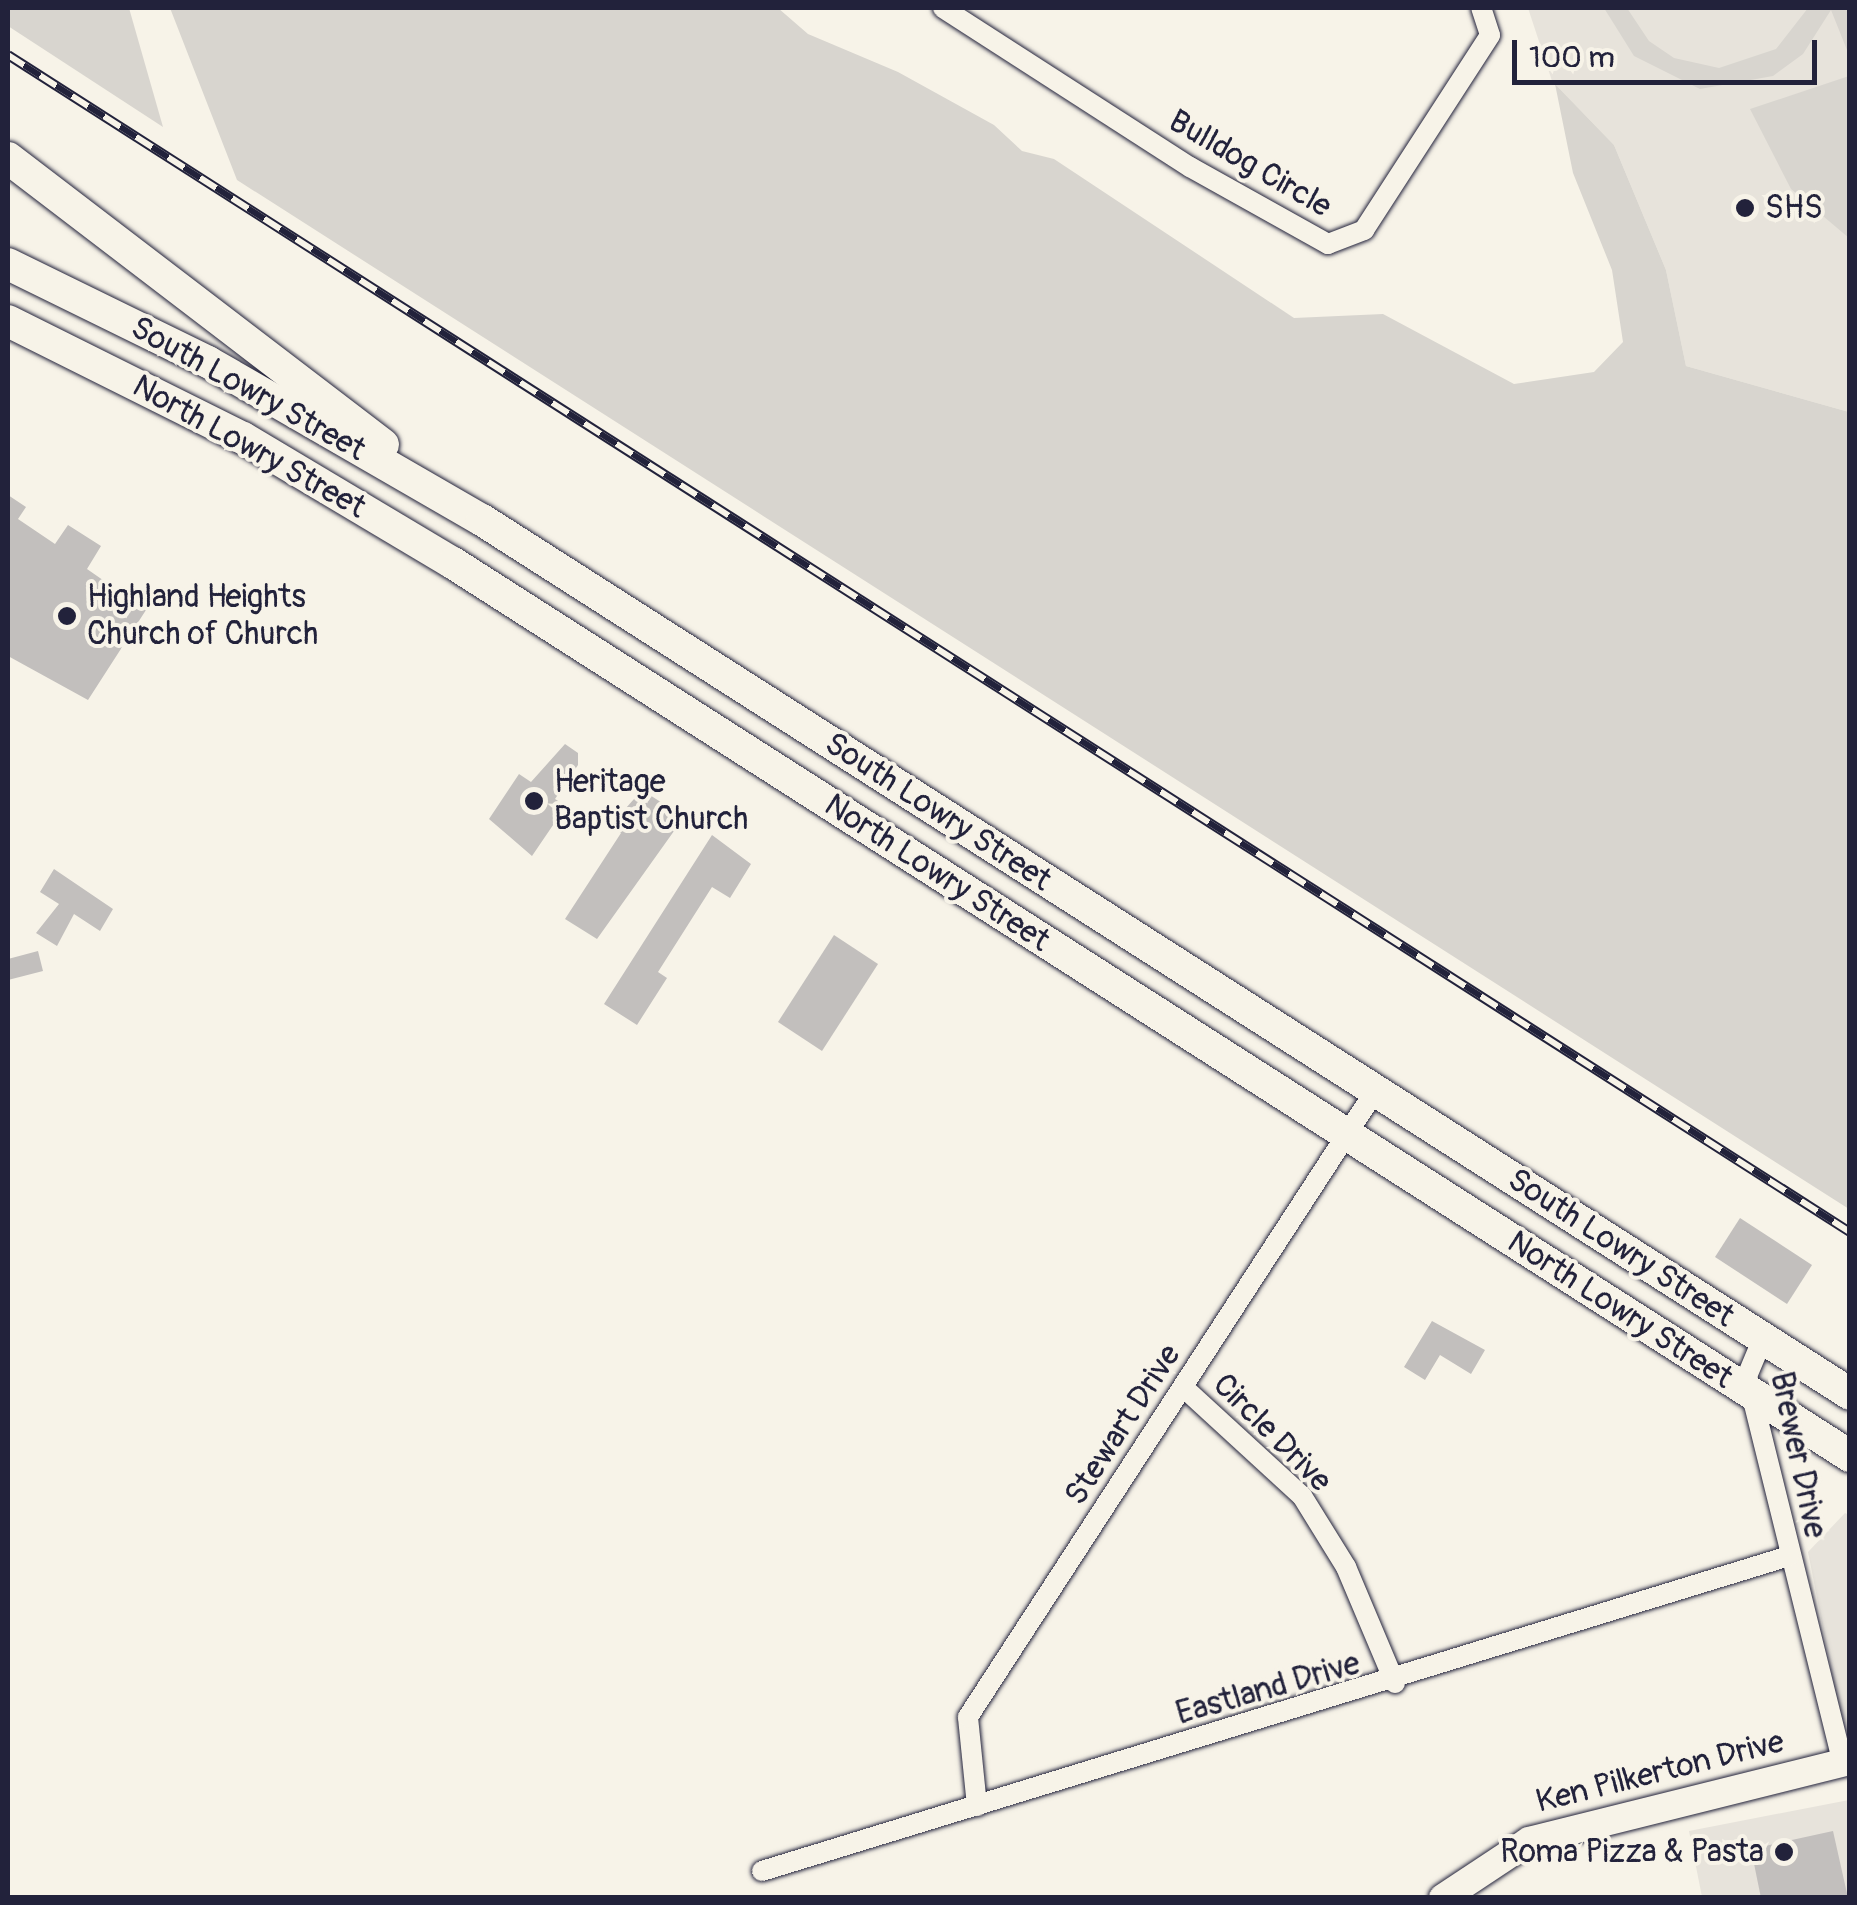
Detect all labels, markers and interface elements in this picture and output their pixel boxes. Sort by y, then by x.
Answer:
scale bar [1517,20,1822,82]
text: 100 m [1529,39,1615,76]
street label: Bulldog Circle [1162,102,1338,226]
place label: SHS [1765,189,1823,227]
marker: SHS [1734,197,1756,219]
street label: South Lowry Street [124,309,372,469]
street label: North Lowry Street [126,367,372,527]
place label: Highland Heights Church of Church [87,579,318,654]
marker: Highland Heights Church of Church [56,605,78,627]
street label: South Lowry Street [818,725,1058,899]
place label: Heritage Baptist Church [554,764,748,839]
street label: North Lowry Street [817,786,1057,960]
marker: Heritage Baptist Church [523,790,545,812]
street label: South Lowry Street [1501,1161,1741,1335]
street label: North Lowry Street [1500,1223,1740,1397]
street label: Stewart Drive [1057,1338,1189,1512]
street label: Circle Drive [1205,1366,1339,1500]
street label: Brewer Drive [1762,1368,1834,1542]
street label: Eastland Drive [1172,1644,1364,1734]
street label: Ken Pilkerton Drive [1532,1723,1788,1821]
place label: Roma Pizza & Pasta [1500,1833,1764,1871]
marker: Roma Pizza & Pasta [1773,1841,1795,1863]

